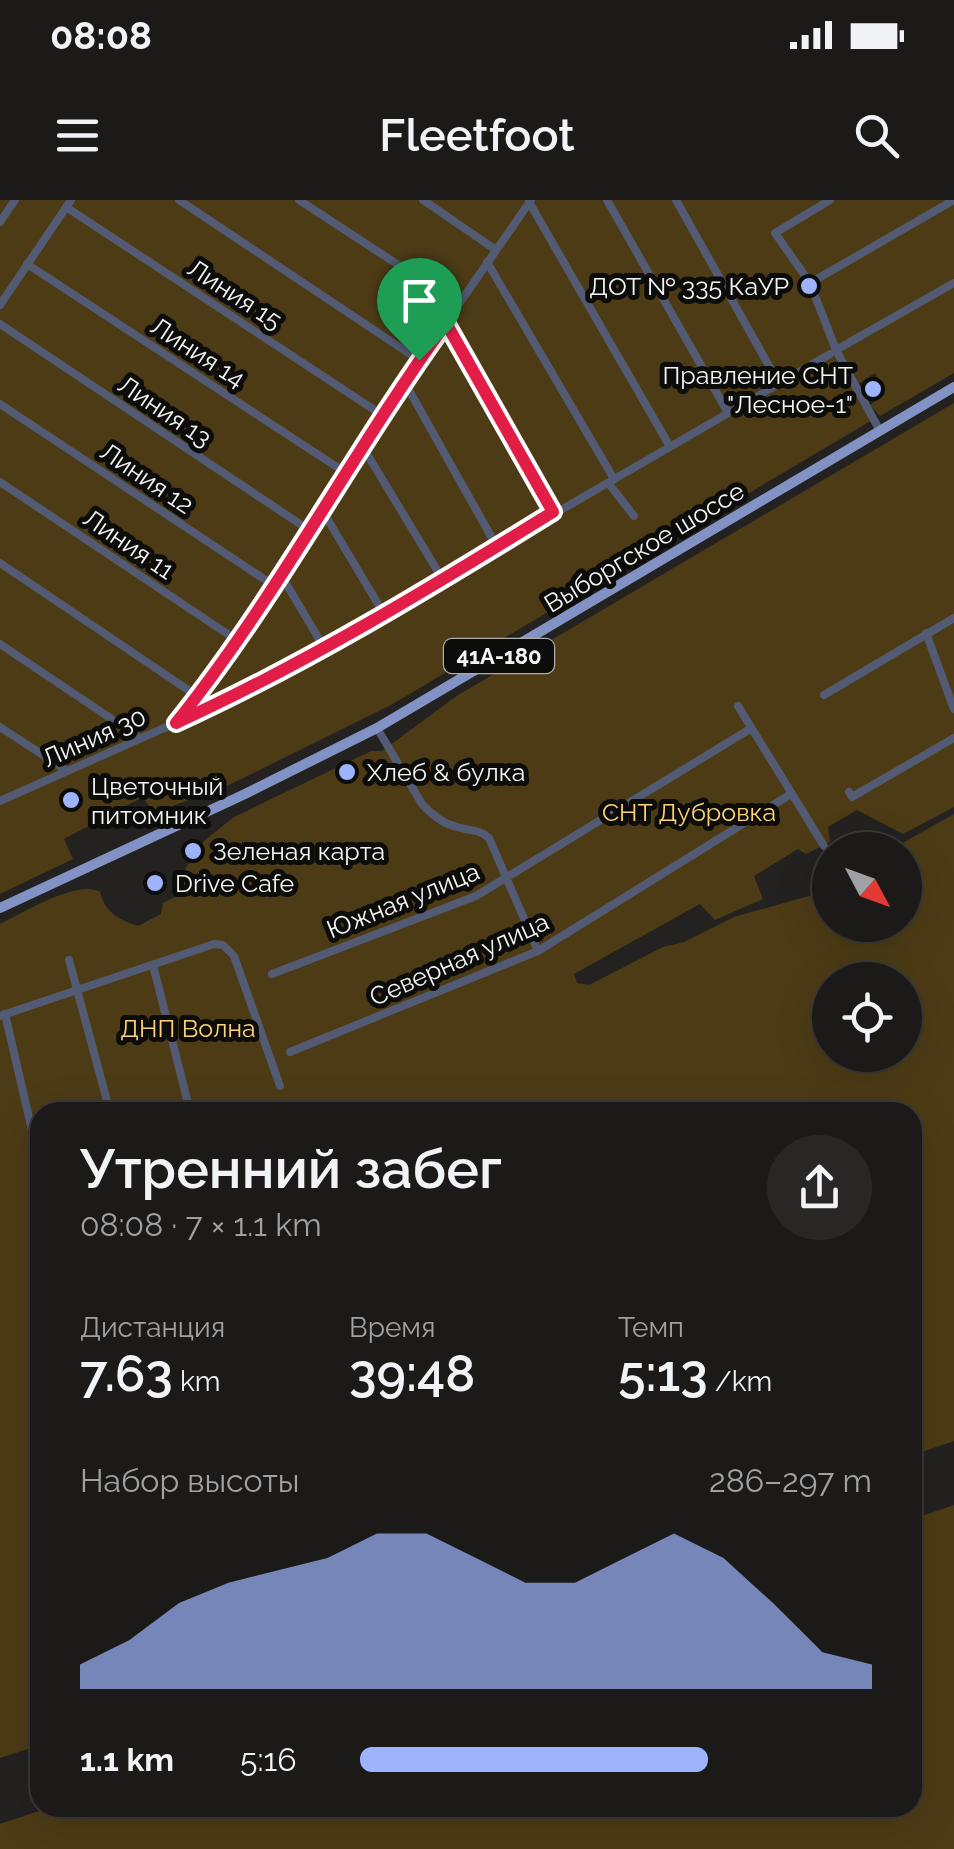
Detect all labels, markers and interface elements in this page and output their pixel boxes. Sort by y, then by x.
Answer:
text: 08:08 [50,13,152,58]
icon: menu [50,108,105,163]
icon: search [849,108,904,163]
text: Fleetfoot [379,109,575,162]
street label: Линия 15 [182,253,288,335]
pin [377,258,462,361]
place label: ДОТ № 335 КаУР [589,271,789,301]
icon: arrive [392,273,447,328]
marker: ДОТ № 335 КаУР [798,275,820,297]
street label: Линия 14 [145,311,251,393]
place label: Правление СНТ "Лесное-1" [662,360,853,419]
street label: Линия 13 [113,369,217,453]
marker: Правление СНТ "Лесное-1" [862,378,884,400]
street label: Линия 12 [95,436,199,520]
street label: Выборгское шоссе [539,475,749,619]
street label: Линия 11 [78,503,180,585]
road number: 41А-180 [444,639,554,673]
street label: Линия 30 [37,701,151,773]
place label: Хлеб & булка [367,757,525,787]
marker: Хлеб & булка [336,761,358,783]
place label: Цветочный питомник [91,771,223,830]
marker: Цветочный питомник [60,789,82,811]
park label: СНТ Дубровка [602,797,776,827]
north arrow [812,832,922,942]
map controls [812,832,922,1072]
place label: Зеленая карта [213,836,385,866]
marker: Зеленая карта [182,840,204,862]
street label: Южная улица [322,856,484,944]
place label: Drive Cafe [175,868,294,898]
marker: Drive Cafe [144,872,166,894]
street label: Северная улица [365,906,553,1012]
button: locate [812,962,922,1072]
park label: ДНП Волна [120,1013,256,1043]
button: share [767,1135,872,1240]
text: Утренний забег [80,1136,502,1201]
text: 08:08 · 7 × 1.1 km [80,1206,322,1243]
text: Дистанция [80,1311,225,1344]
text: Время [349,1311,436,1344]
text: Темп [618,1311,684,1344]
text: 7.63 [80,1344,173,1403]
text: 39:48 [349,1344,475,1403]
text: 5:13 [618,1344,708,1403]
text: km [173,1365,220,1398]
text: /km [708,1365,772,1398]
text: Набор высоты [80,1462,300,1499]
text: 286–297 m [709,1462,872,1499]
text: 1.1 km [80,1741,174,1778]
text: 5:16 [240,1741,296,1778]

